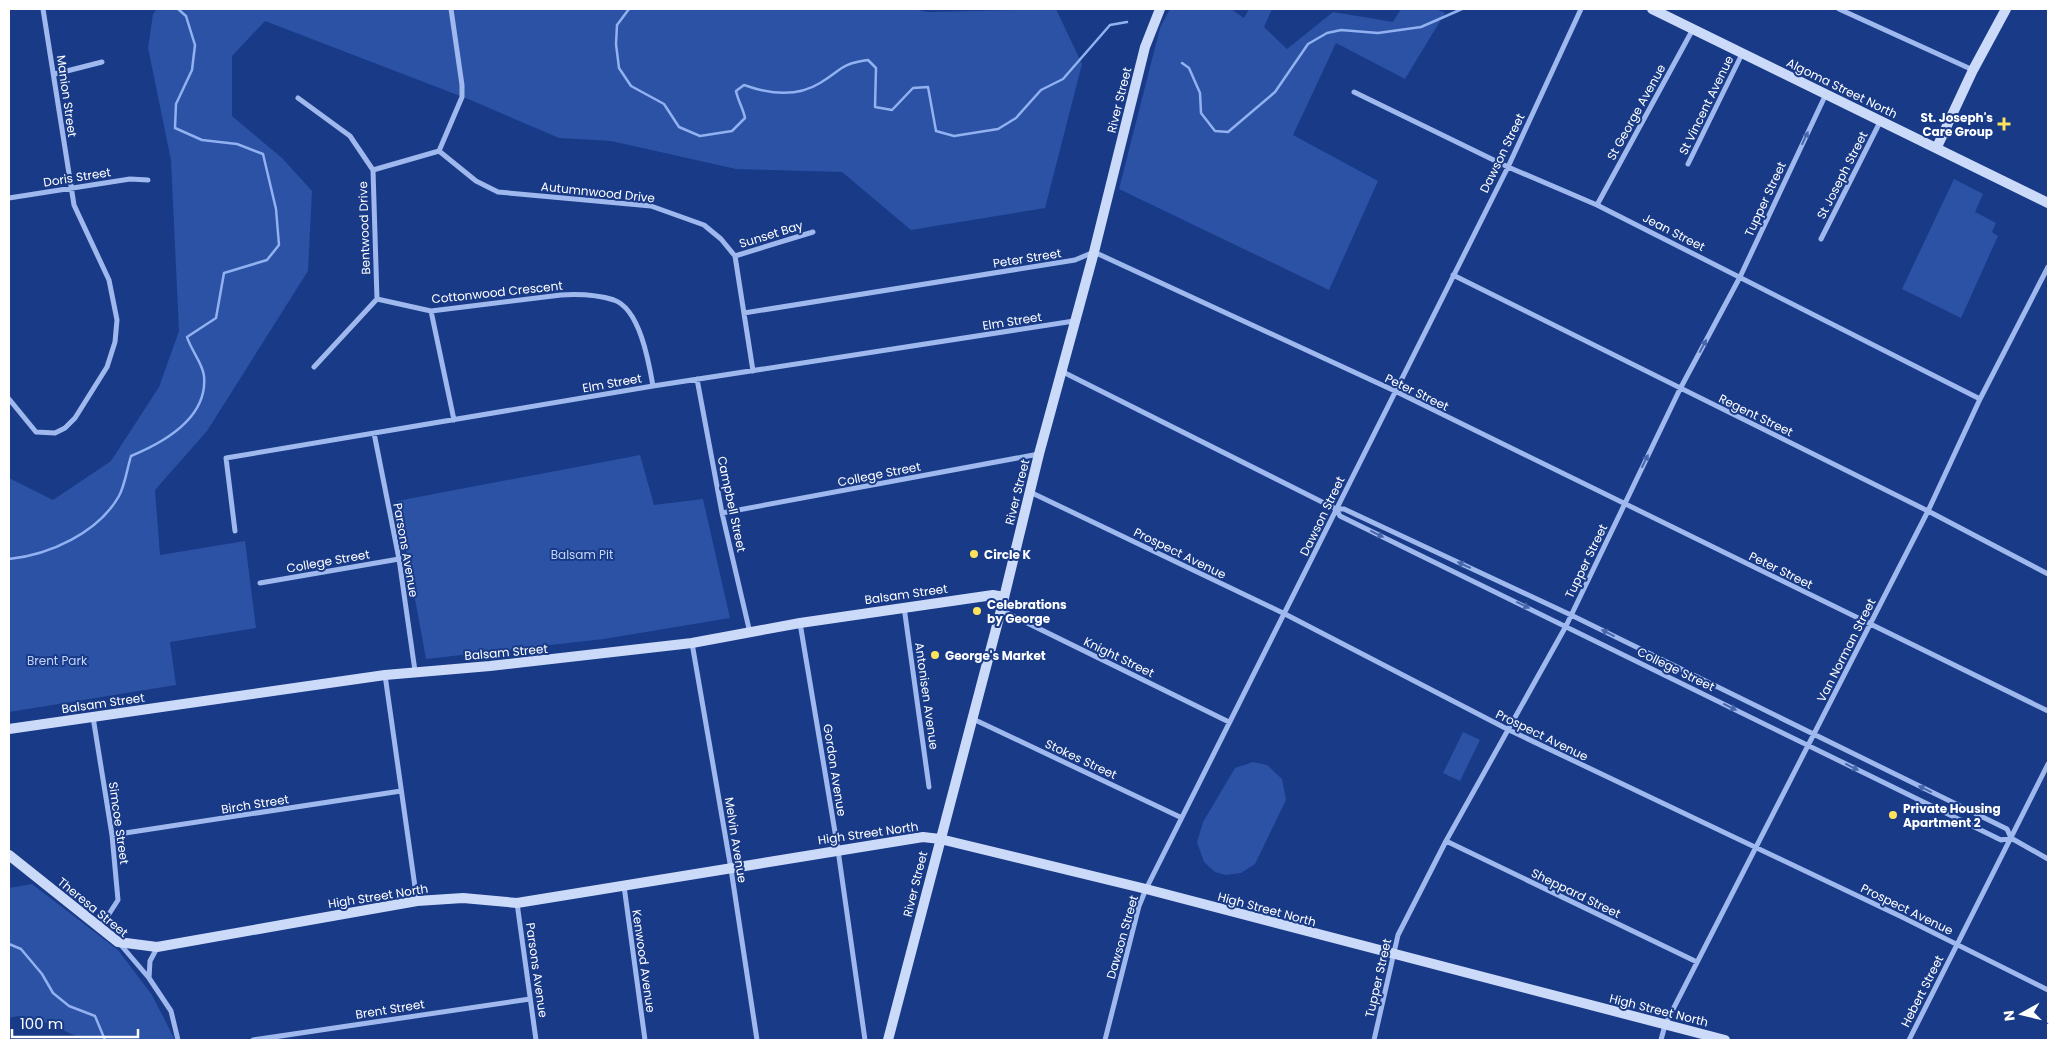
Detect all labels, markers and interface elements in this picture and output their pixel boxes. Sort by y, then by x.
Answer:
street label: St Vincent Avenue [1675,53,1737,157]
street label: Manion Street [53,54,81,138]
street label: Algoma Street North [1784,54,1900,122]
street label: St George Avenue [1603,61,1669,163]
street label: River Street [1103,65,1135,135]
place label: St. Joseph's Care Group [1921,109,1993,140]
street label: Dawson Street [1475,110,1529,196]
marker: St. Joseph's Care Group [1997,117,2011,131]
street label: St Joseph Street [1813,128,1871,222]
one-way arrow [1801,131,1809,145]
street label: Tupper Street [1740,159,1790,239]
street label: Doris Street [42,163,112,191]
street label: Autumnwood Drive [540,178,656,206]
street label: Bentwood Drive [354,181,374,275]
street label: Jean Street [1640,209,1708,255]
street label: Sunset Bay [737,216,805,252]
street label: Peter Street [992,244,1062,272]
street label: Cottonwood Crescent [431,277,563,307]
street label: Elm Street [981,308,1043,334]
one-way arrow [1699,338,1707,353]
street label: Elm Street [581,369,643,397]
street label: Peter Street [1382,369,1452,415]
street label: Regent Street [1716,390,1796,440]
street label: Campbell Street [714,454,750,554]
one-way arrow [1641,454,1649,468]
street label: River Street [1001,457,1033,527]
street label: College Street [836,458,922,490]
street label: Dawson Street [1295,473,1349,559]
street label: Parsons Avenue [389,501,423,599]
street label: Tupper Street [1561,521,1611,601]
street label: Prospect Avenue [1131,523,1229,583]
one-way arrow [1370,530,1384,538]
street label: College Street [285,545,371,577]
park label: Balsam Pit [551,546,613,563]
place label: Circle K [984,546,1032,563]
street label: Peter Street [1746,547,1816,593]
marker: Circle K [968,548,980,560]
one-way arrow [1457,560,1471,568]
street label: Balsam Street [863,580,949,608]
street label: Van Norman Street [1813,595,1879,705]
place label: Celebrations by George [987,596,1067,627]
one-way arrow [1516,602,1530,610]
marker: Celebrations by George [971,605,983,617]
one-way arrow [1601,629,1616,637]
street label: Knight Street [1081,633,1157,681]
street label: Balsam Street [464,640,548,664]
street label: Antonisen Avenue [911,641,943,751]
street label: College Street [1634,643,1718,695]
place label: George's Market [945,647,1046,664]
marker: George's Market [929,649,941,661]
park label: Brent Park [27,652,88,669]
street label: Balsam Street [60,689,146,717]
one-way arrow [1723,703,1737,711]
street label: Prospect Avenue [1493,705,1591,765]
street label: Gordon Avenue [819,723,851,817]
street label: Stokes Street [1042,735,1120,783]
one-way arrow [1845,763,1860,772]
street label: Simcoe Street [105,781,133,865]
one-way arrow [1918,785,1932,793]
street label: Birch Street [220,790,290,818]
street label: Melvin Avenue [721,796,751,884]
place label: Private Housing Apartment 2 [1903,800,2001,831]
marker: Private Housing Apartment 2 [1887,809,1899,821]
street label: High Street North [817,818,919,848]
street label: River Street [899,849,931,919]
street label: Sheppard Street [1528,864,1624,922]
street label: Theresa Street [54,873,132,941]
street label: Prospect Avenue [1858,879,1956,939]
street label: High Street North [327,880,429,912]
street label: High Street North [1216,888,1318,930]
street label: Dawson Street [1102,893,1142,981]
street label: Kenwood Avenue [628,908,660,1014]
street label: Parsons Avenue [522,921,552,1019]
street label: Tupper Street [1361,937,1395,1019]
street label: Hebert Street [1897,952,1947,1030]
north arrow [1997,989,2047,1039]
street label: High Street North [1608,990,1710,1030]
street label: Brent Street [354,995,426,1023]
scale bar [12,1006,139,1038]
text: N [1998,1009,2020,1022]
text: 100 m [20,1013,63,1034]

